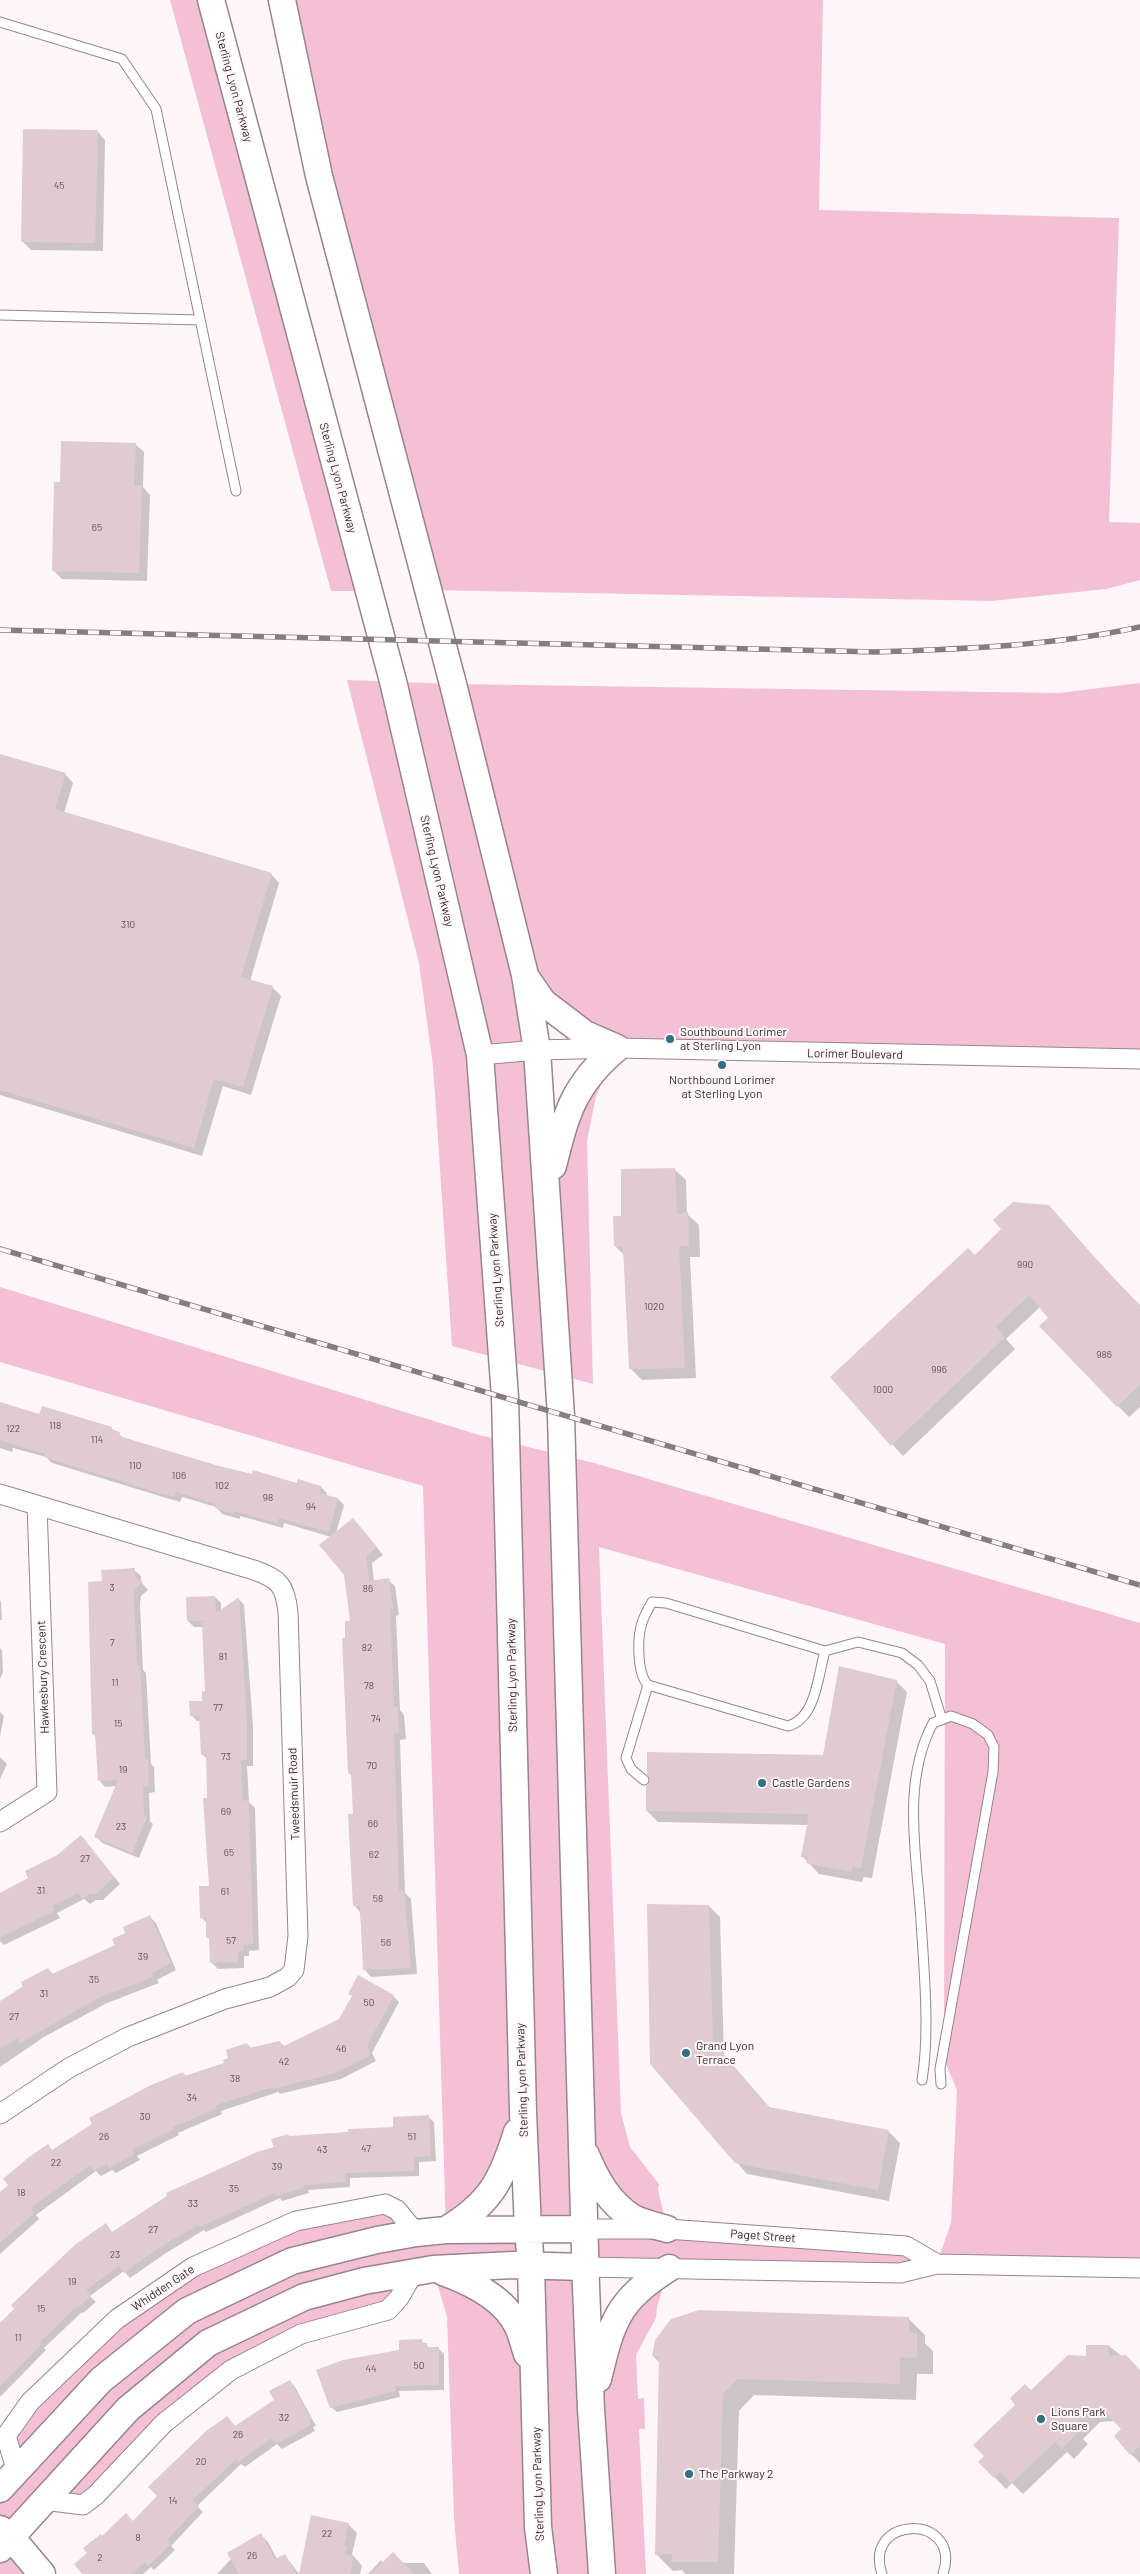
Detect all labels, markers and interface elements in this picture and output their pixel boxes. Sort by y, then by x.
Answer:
street label: Sterling Lyon Parkway [212,30,256,144]
house number: 45 [54,180,64,192]
street label: Sterling Lyon Parkway [316,421,360,535]
house number: 65 [92,522,102,534]
street label: Sterling Lyon Parkway [417,814,457,928]
house number: 310 [121,919,135,931]
place label: Southbound Lorimer at Sterling Lyon [680,1025,787,1053]
marker: Southbound Lorimer at Sterling Lyon [664,1033,676,1045]
street label: Lorimer Boulevard [807,1046,903,1062]
marker: Northbound Lorimer at Sterling Lyon [716,1059,728,1071]
place label: Northbound Lorimer at Sterling Lyon [669,1073,775,1101]
street label: Sterling Lyon Parkway [485,1213,507,1327]
house number: 990 [1017,1259,1033,1271]
house number: 1020 [644,1301,664,1313]
house number: 986 [1096,1349,1112,1361]
house number: 996 [931,1364,947,1376]
house number: 1000 [873,1384,893,1396]
house number: 118 [49,1420,61,1432]
house number: 122 [6,1423,20,1435]
house number: 114 [91,1434,103,1446]
house number: 110 [129,1460,141,1472]
house number: 106 [172,1470,186,1482]
house number: 102 [215,1480,229,1492]
house number: 98 [263,1492,273,1504]
house number: 94 [306,1501,316,1513]
house number: 3 [109,1582,115,1594]
house number: 86 [363,1583,373,1595]
street label: Sterling Lyon Parkway [504,1618,520,1732]
street label: Hawkesbury Crescent [34,1620,52,1734]
house number: 7 [110,1637,114,1649]
house number: 82 [362,1642,372,1654]
house number: 81 [219,1651,227,1663]
house number: 11 [111,1677,119,1689]
house number: 78 [364,1680,374,1692]
house number: 77 [213,1702,223,1714]
house number: 74 [371,1713,381,1725]
house number: 15 [114,1718,122,1730]
street label: Tweedsmuir Road [285,1747,303,1841]
house number: 73 [221,1751,231,1763]
house number: 70 [367,1760,377,1772]
house number: 19 [119,1764,127,1776]
place label: Castle Gardens [772,1776,850,1790]
marker: Castle Gardens [756,1777,768,1789]
house number: 69 [221,1806,231,1818]
house number: 66 [368,1818,378,1830]
house number: 23 [116,1821,126,1833]
house number: 65 [224,1847,234,1859]
house number: 62 [369,1849,379,1861]
house number: 27 [80,1853,90,1865]
house number: 31 [37,1885,45,1897]
house number: 61 [221,1886,229,1898]
house number: 58 [373,1893,383,1905]
house number: 57 [226,1935,236,1947]
house number: 56 [381,1937,391,1949]
house number: 39 [138,1951,148,1963]
house number: 35 [89,1974,99,1986]
house number: 31 [40,1988,48,2000]
house number: 50 [364,1997,374,2009]
house number: 27 [9,2011,19,2023]
street label: Sterling Lyon Parkway [513,2023,531,2137]
place label: Grand Lyon Terrace [696,2039,754,2067]
house number: 46 [336,2043,346,2055]
marker: Grand Lyon Terrace [680,2047,692,2059]
house number: 42 [279,2056,289,2068]
house number: 38 [230,2073,240,2085]
house number: 34 [187,2092,197,2104]
house number: 30 [140,2111,150,2123]
house number: 26 [99,2131,109,2143]
house number: 51 [408,2131,416,2143]
house number: 47 [361,2143,371,2155]
house number: 43 [317,2144,327,2156]
house number: 22 [51,2157,61,2169]
house number: 39 [272,2161,282,2173]
house number: 35 [229,2183,239,2195]
house number: 18 [17,2187,25,2199]
house number: 33 [188,2198,198,2210]
house number: 27 [148,2224,158,2236]
street label: Paget Street [730,2227,796,2245]
house number: 23 [110,2249,120,2261]
street label: Whidden Gate [129,2262,197,2314]
house number: 19 [68,2276,76,2288]
house number: 15 [37,2303,45,2315]
house number: 11 [14,2332,22,2344]
house number: 50 [414,2360,424,2372]
house number: 44 [365,2363,377,2375]
place label: Lions Park Square [1051,2405,1106,2433]
house number: 32 [279,2412,289,2424]
marker: Lions Park Square [1035,2413,1047,2425]
street label: Sterling Lyon Parkway [529,2427,547,2541]
house number: 26 [233,2429,243,2441]
house number: 20 [195,2456,207,2468]
place label: The Parkway 2 [699,2467,774,2481]
marker: The Parkway 2 [683,2468,695,2480]
house number: 14 [168,2495,178,2507]
house number: 22 [322,2528,332,2540]
house number: 8 [135,2532,141,2544]
house number: 26 [247,2550,257,2562]
house number: 2 [97,2552,103,2564]

